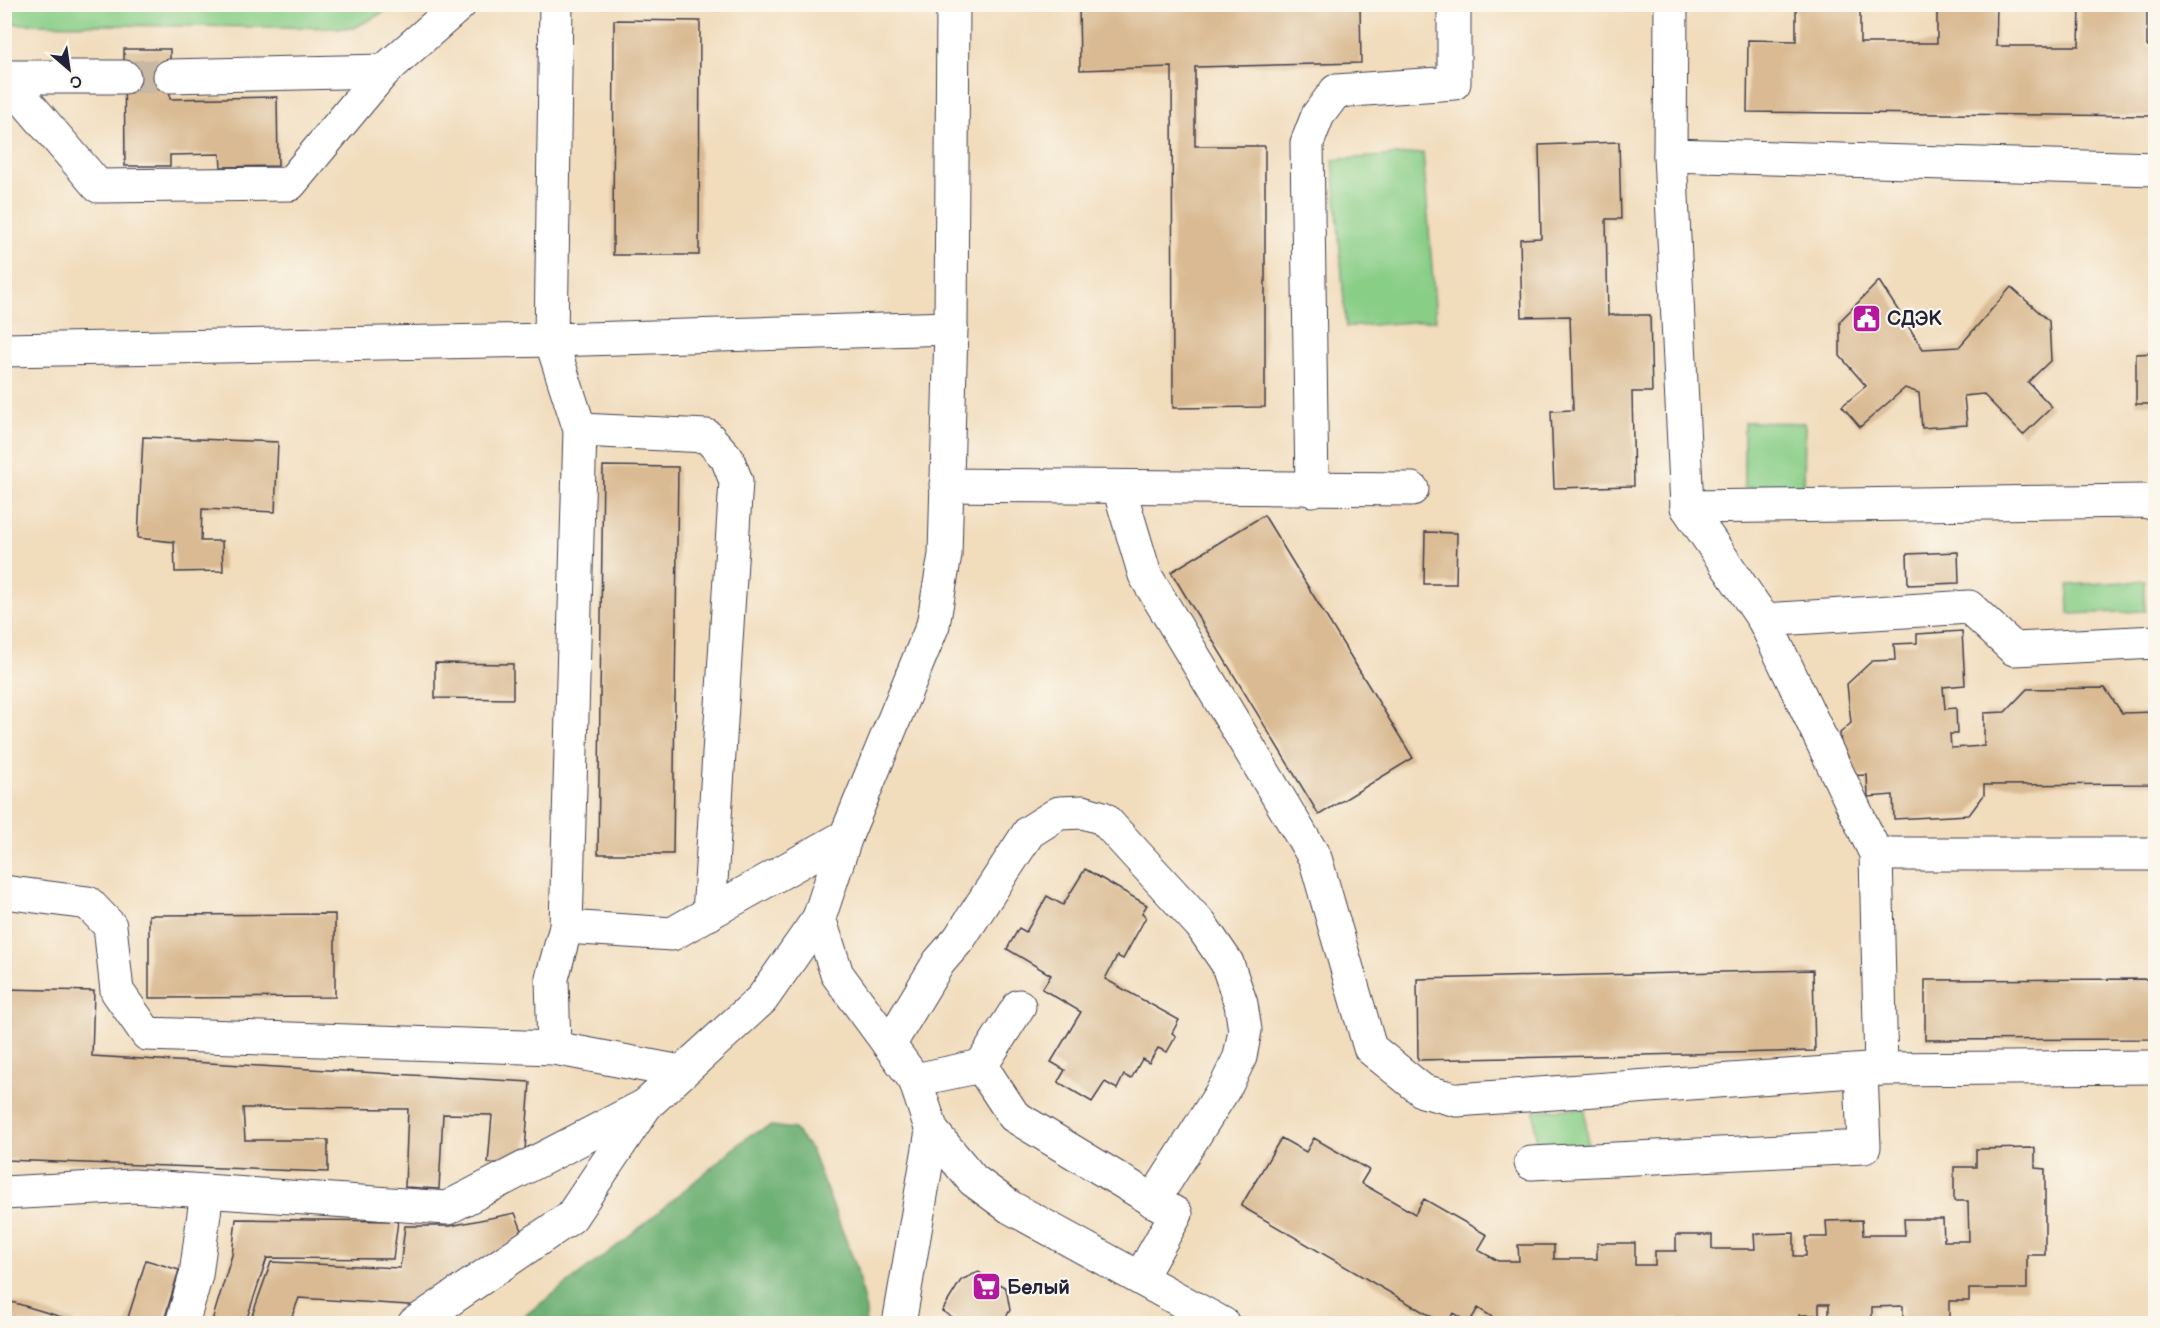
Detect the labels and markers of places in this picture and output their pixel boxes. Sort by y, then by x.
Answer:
public building icon: СДЭК [1850,302,1882,334]
place label: СДЭК [1887,307,1942,331]
supermarket icon: Белый [970,1271,1002,1303]
place label: Белый [1007,1276,1070,1300]

